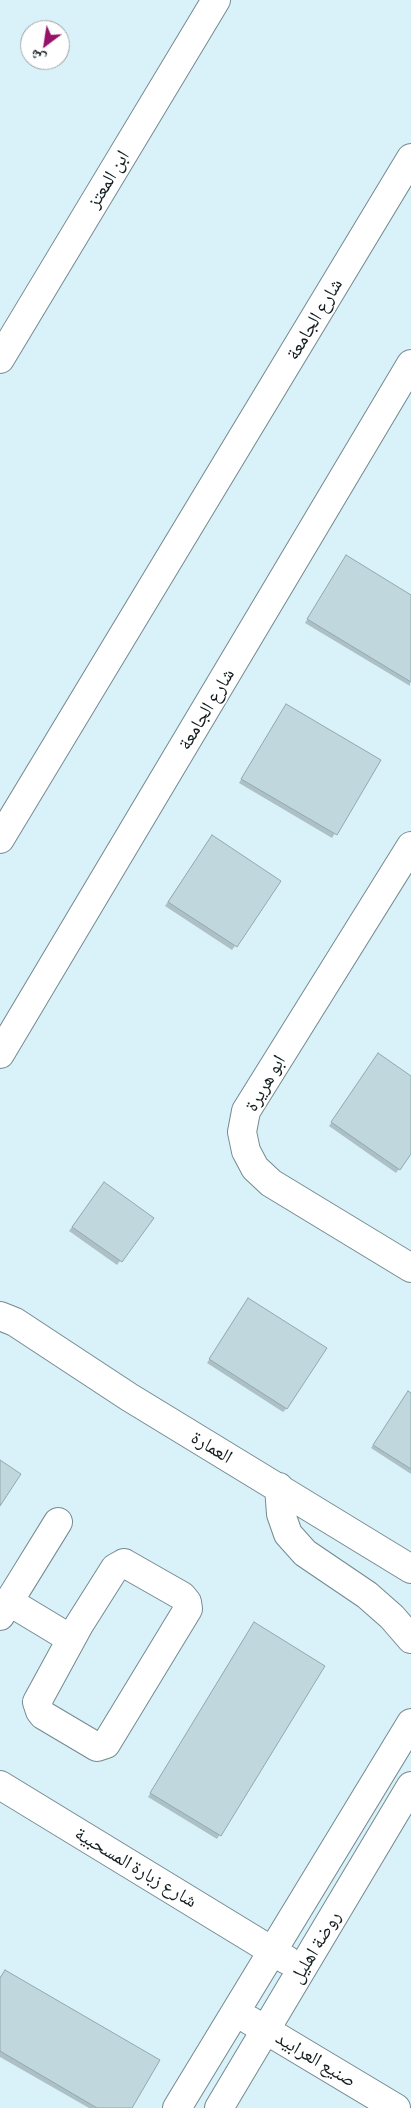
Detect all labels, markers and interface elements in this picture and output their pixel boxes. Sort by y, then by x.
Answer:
north arrow [20,20,70,70]
text: ش [27,46,48,69]
street label: ابن المعتز [82,146,134,212]
street label: شارع الجامعة [281,274,347,364]
street label: شارع الجامعة [173,664,239,754]
street label: ابو هريرة [240,1051,290,1115]
street label: العمارة [187,1426,237,1468]
street label: شارع زبارة المسحبية [71,1822,201,1912]
street label: روضة اهليل [285,1907,345,1987]
street label: صنيع العرابيد [272,2026,360,2092]

